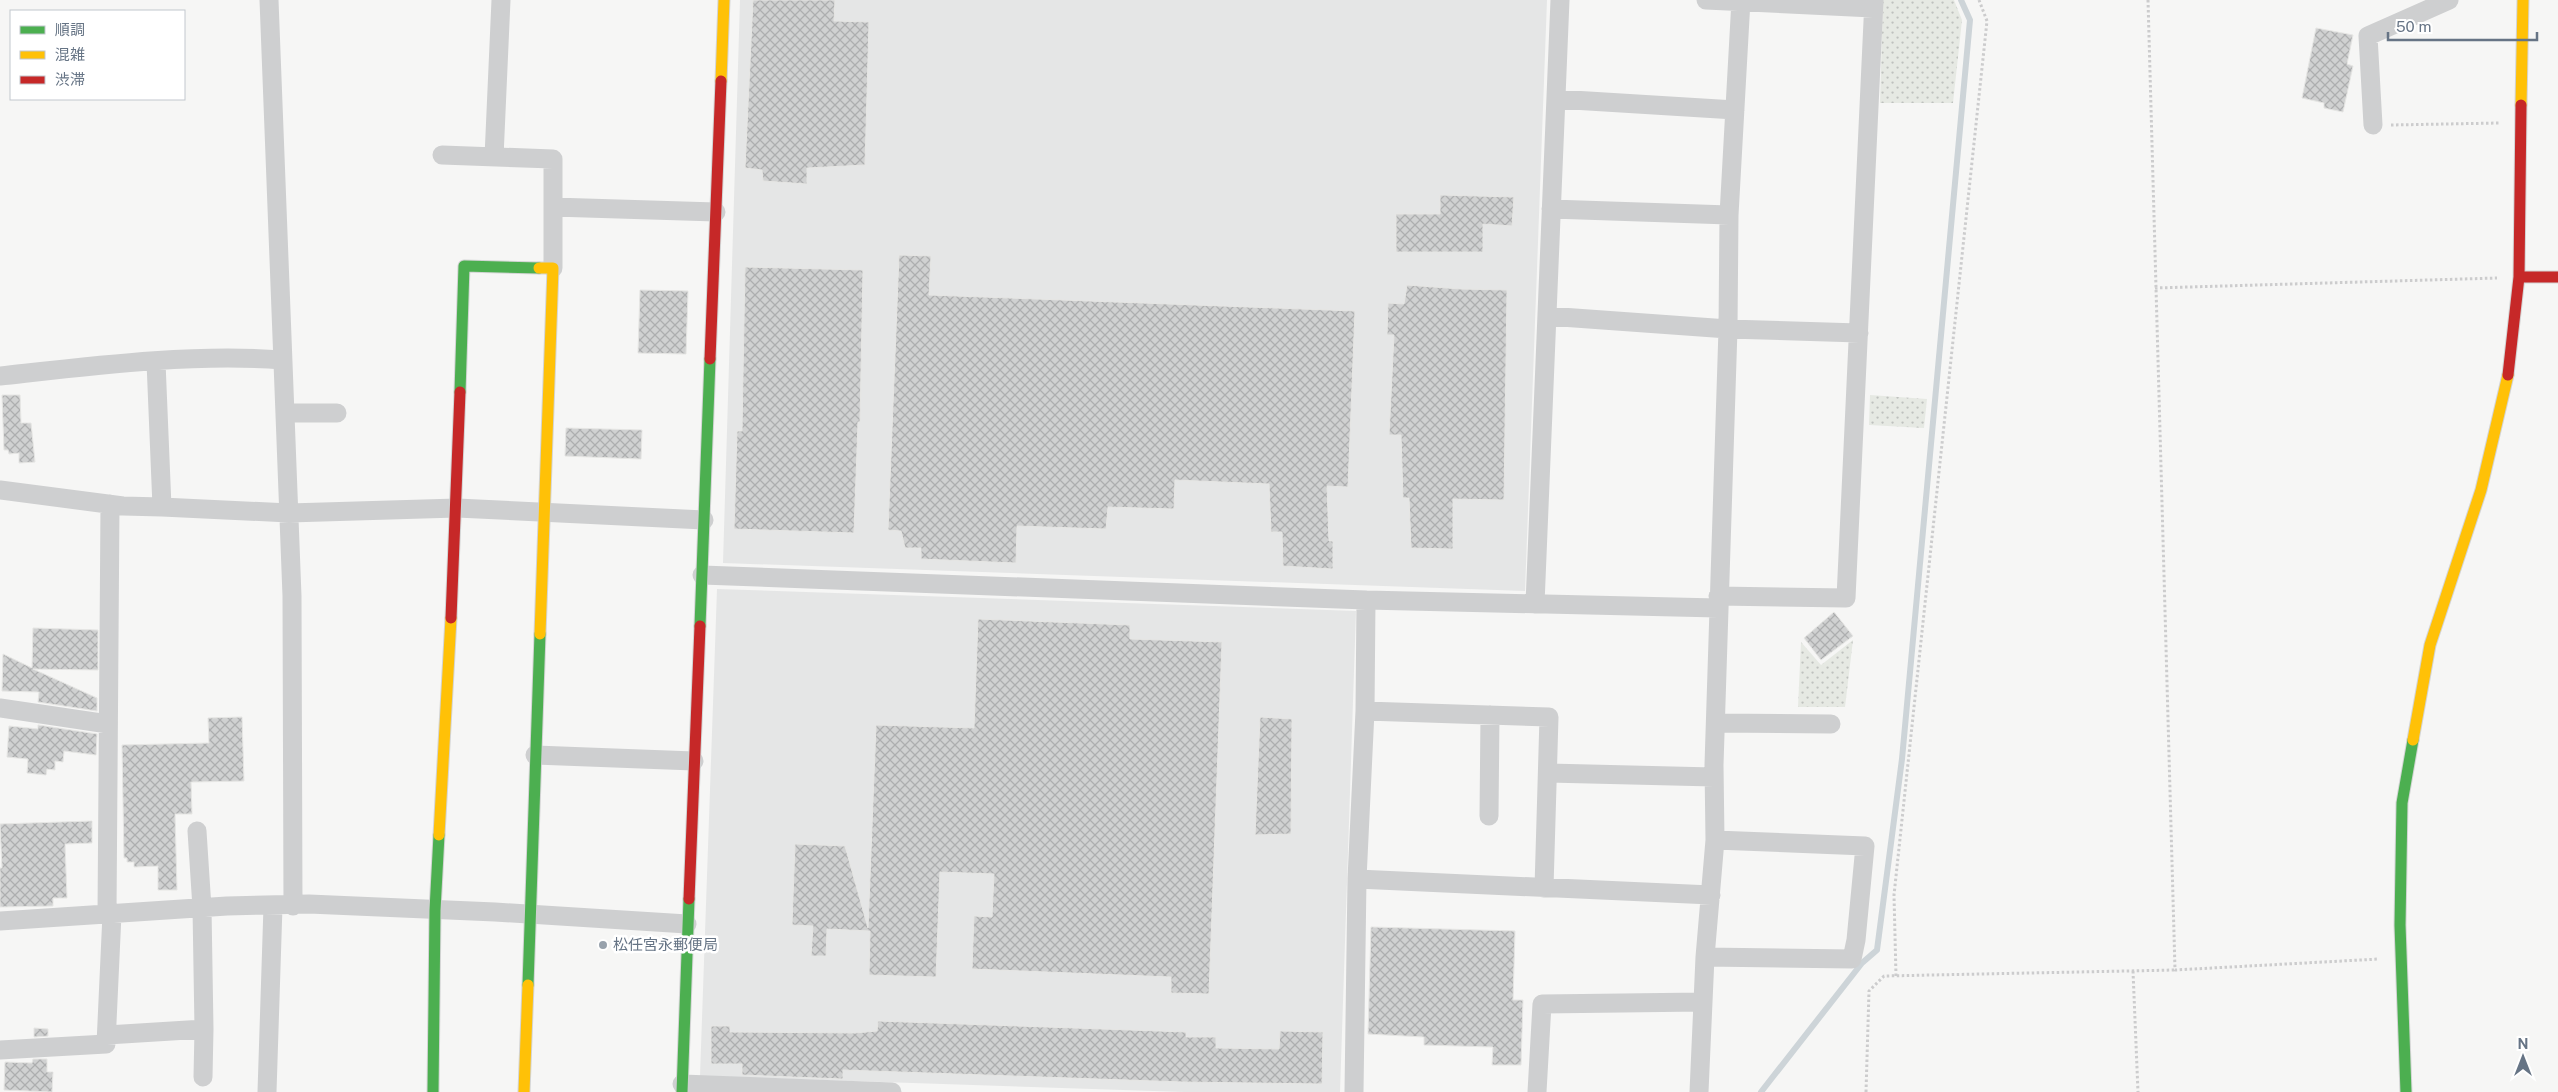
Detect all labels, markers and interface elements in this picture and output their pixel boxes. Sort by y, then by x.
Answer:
legend [10,10,185,100]
scale bar [2388,10,2537,42]
text: 50 m [2396,18,2431,35]
text: 順調 [55,21,85,38]
text: 混雑 [55,46,85,63]
text: 渋滞 [55,71,85,88]
place label: 松任宮永郵便局 [613,936,718,953]
marker: 松任宮永郵便局 [597,939,609,951]
north arrow [2498,1032,2548,1082]
text: N [2518,1036,2528,1052]

